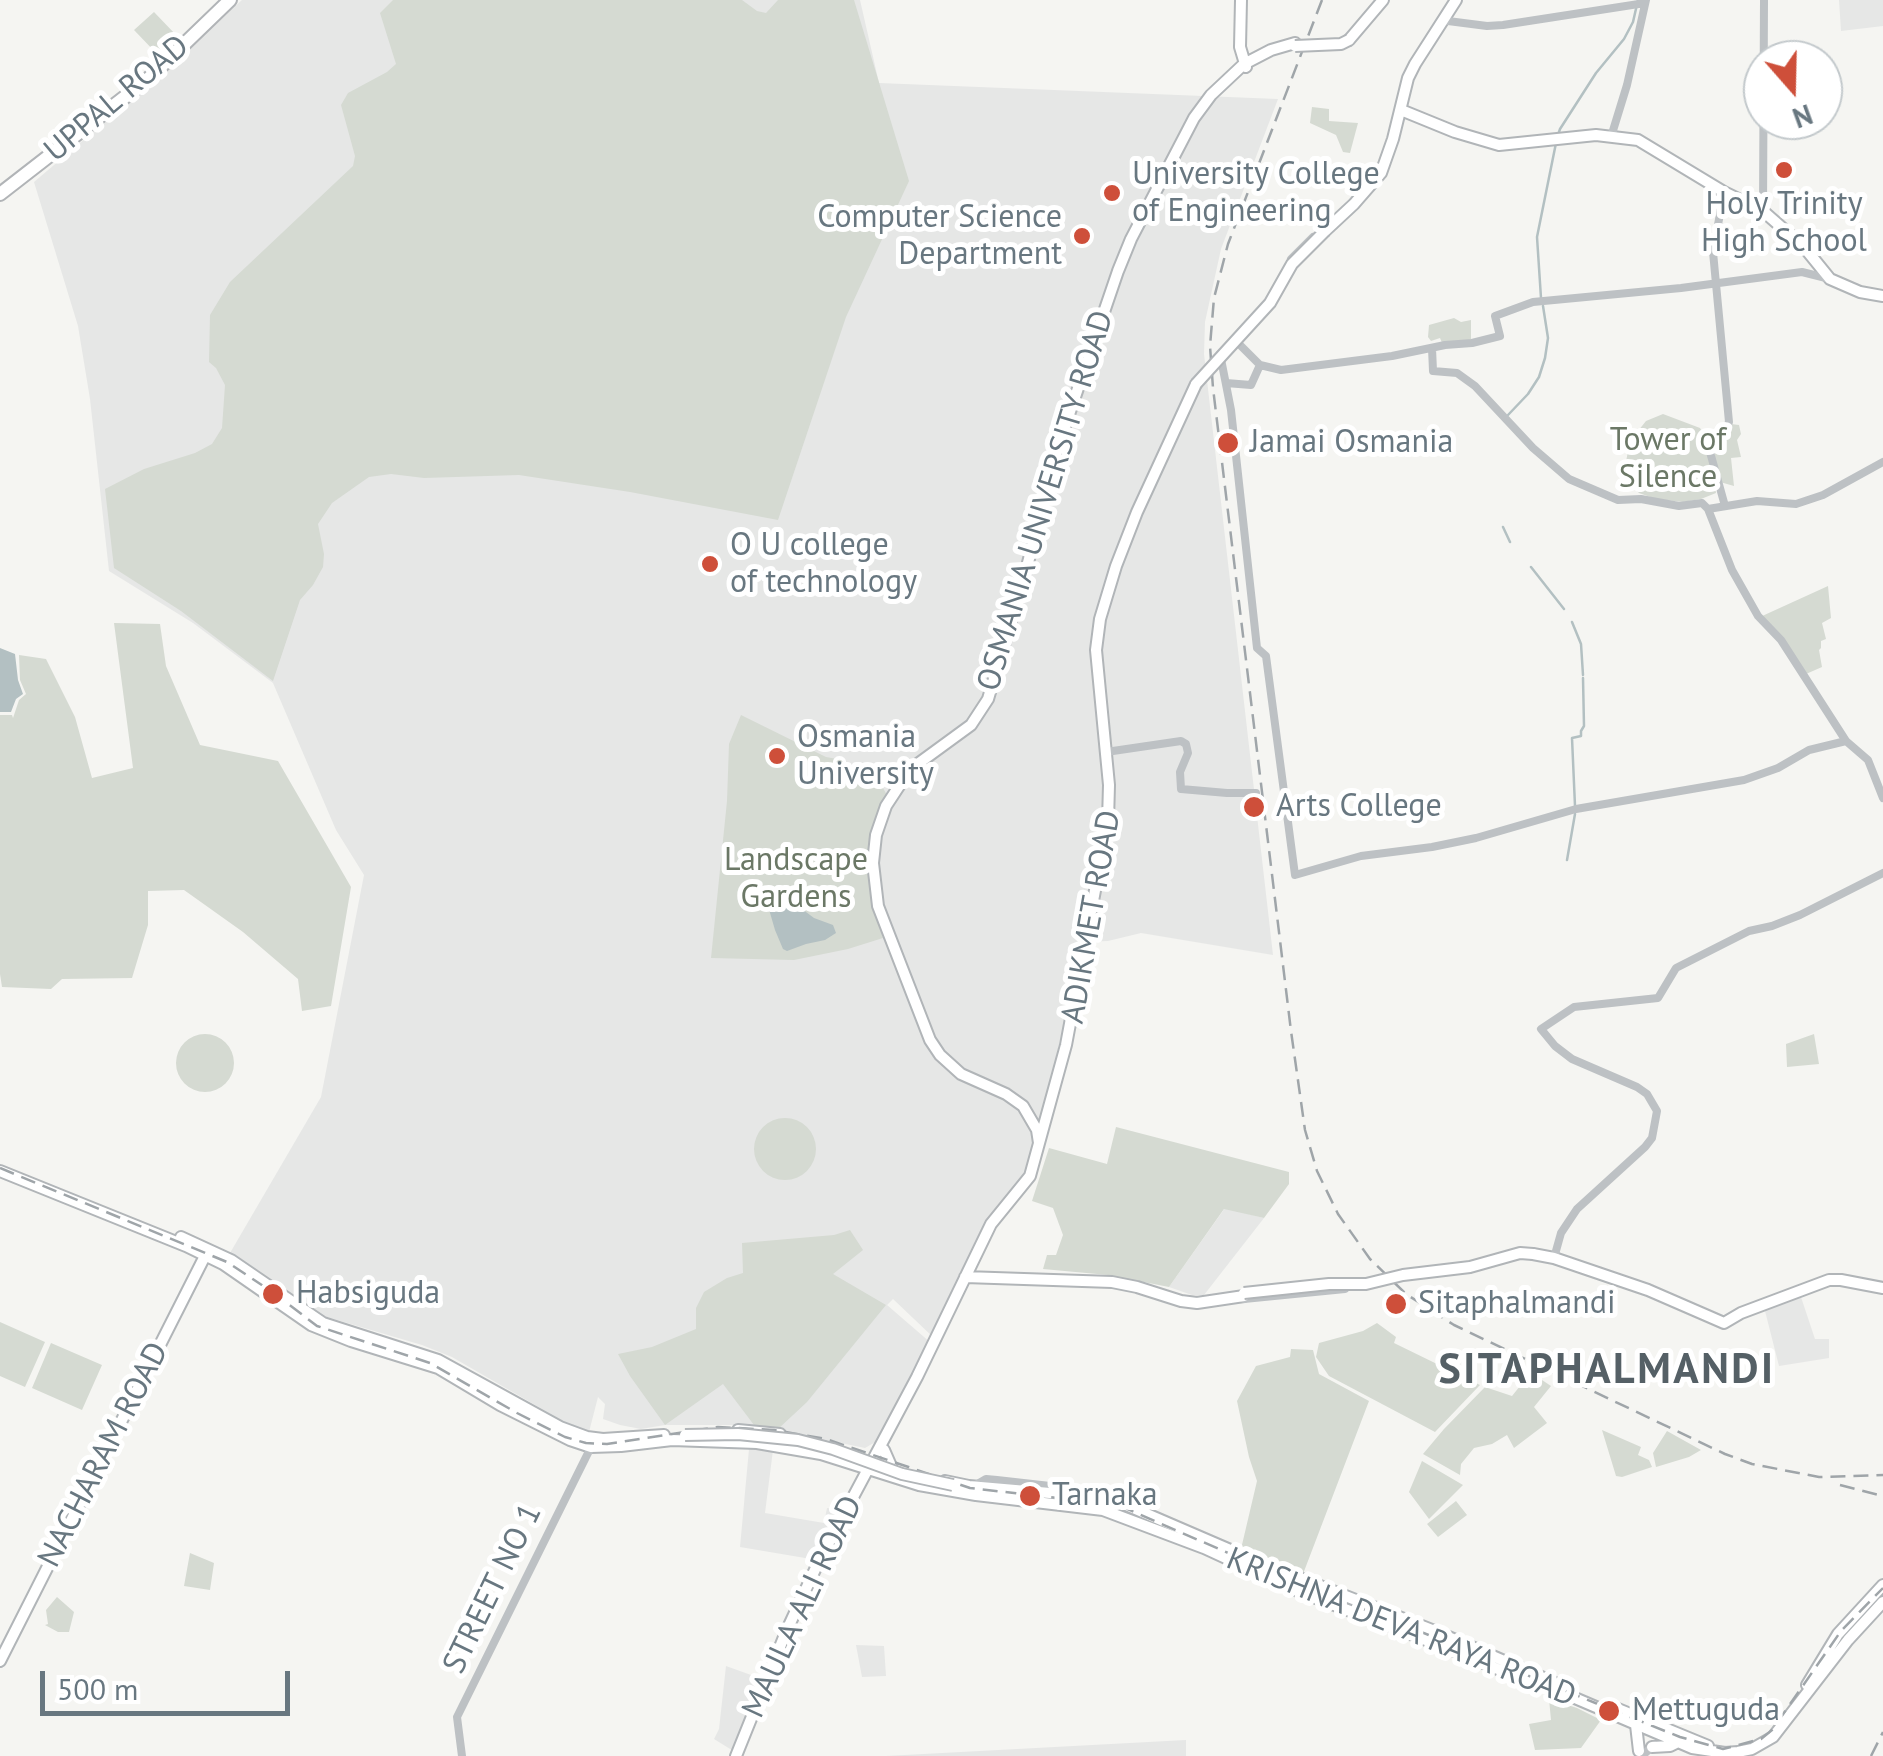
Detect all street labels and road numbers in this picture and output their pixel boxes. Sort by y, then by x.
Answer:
street label: UPPAL ROAD [37,27,197,171]
street label: OSMANIA UNIVERSITY ROAD [970,306,1122,696]
street label: ADIKMET ROAD [1054,807,1130,1027]
street label: NACHARAM ROAD [31,1336,177,1574]
street label: MAULA ALI ROAD [735,1490,871,1724]
street label: STREET NO 1 [435,1498,551,1680]
street label: KRISHNA DEVA RAYA ROAD [1221,1540,1581,1716]

